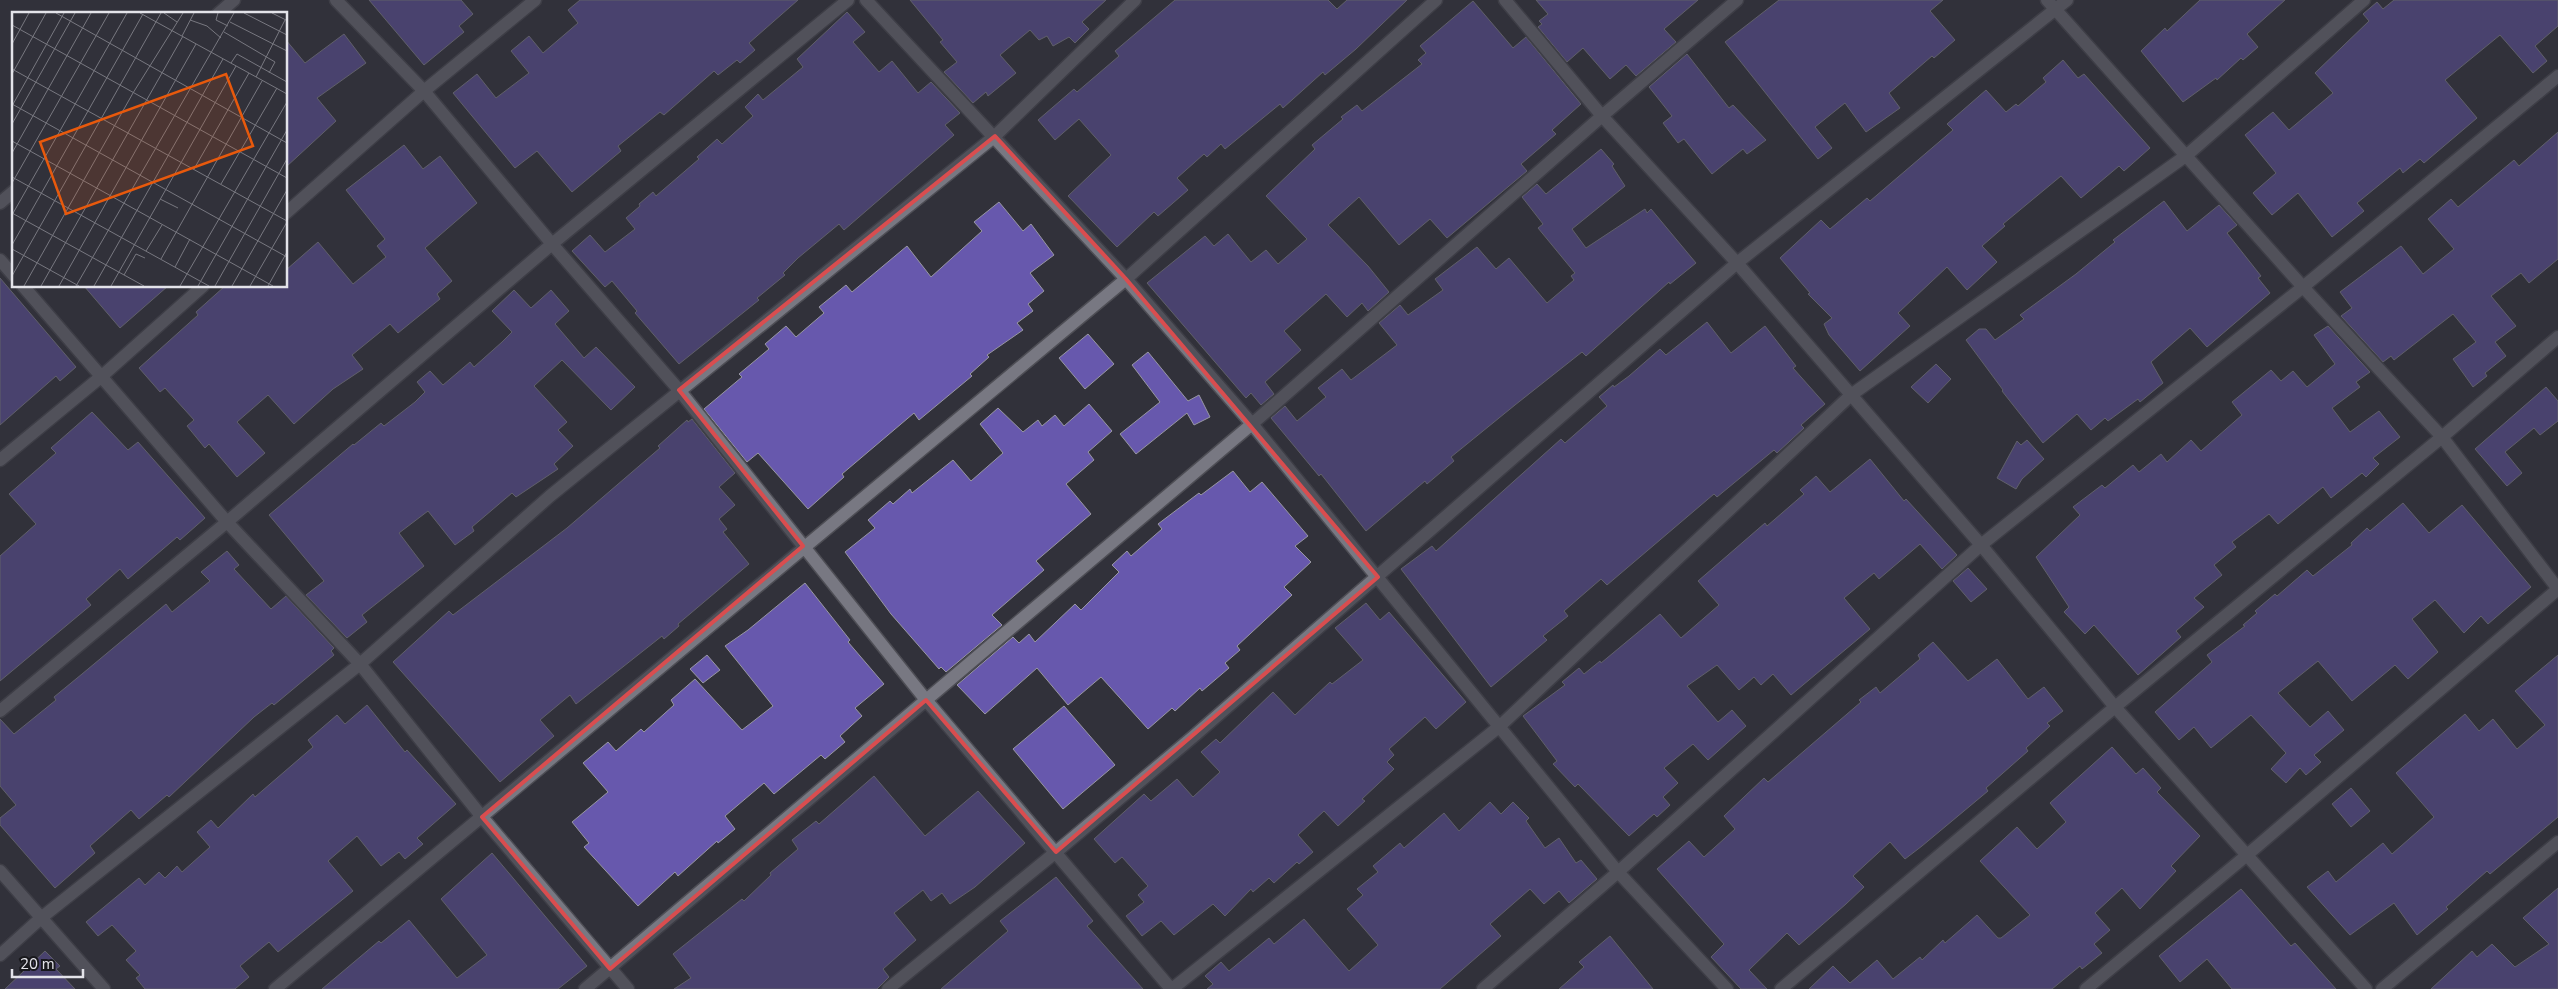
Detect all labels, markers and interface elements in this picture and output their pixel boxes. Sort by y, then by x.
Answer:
inset map [12,12,288,288]
scale bar [12,946,84,978]
text: 20 m [20,954,55,974]

